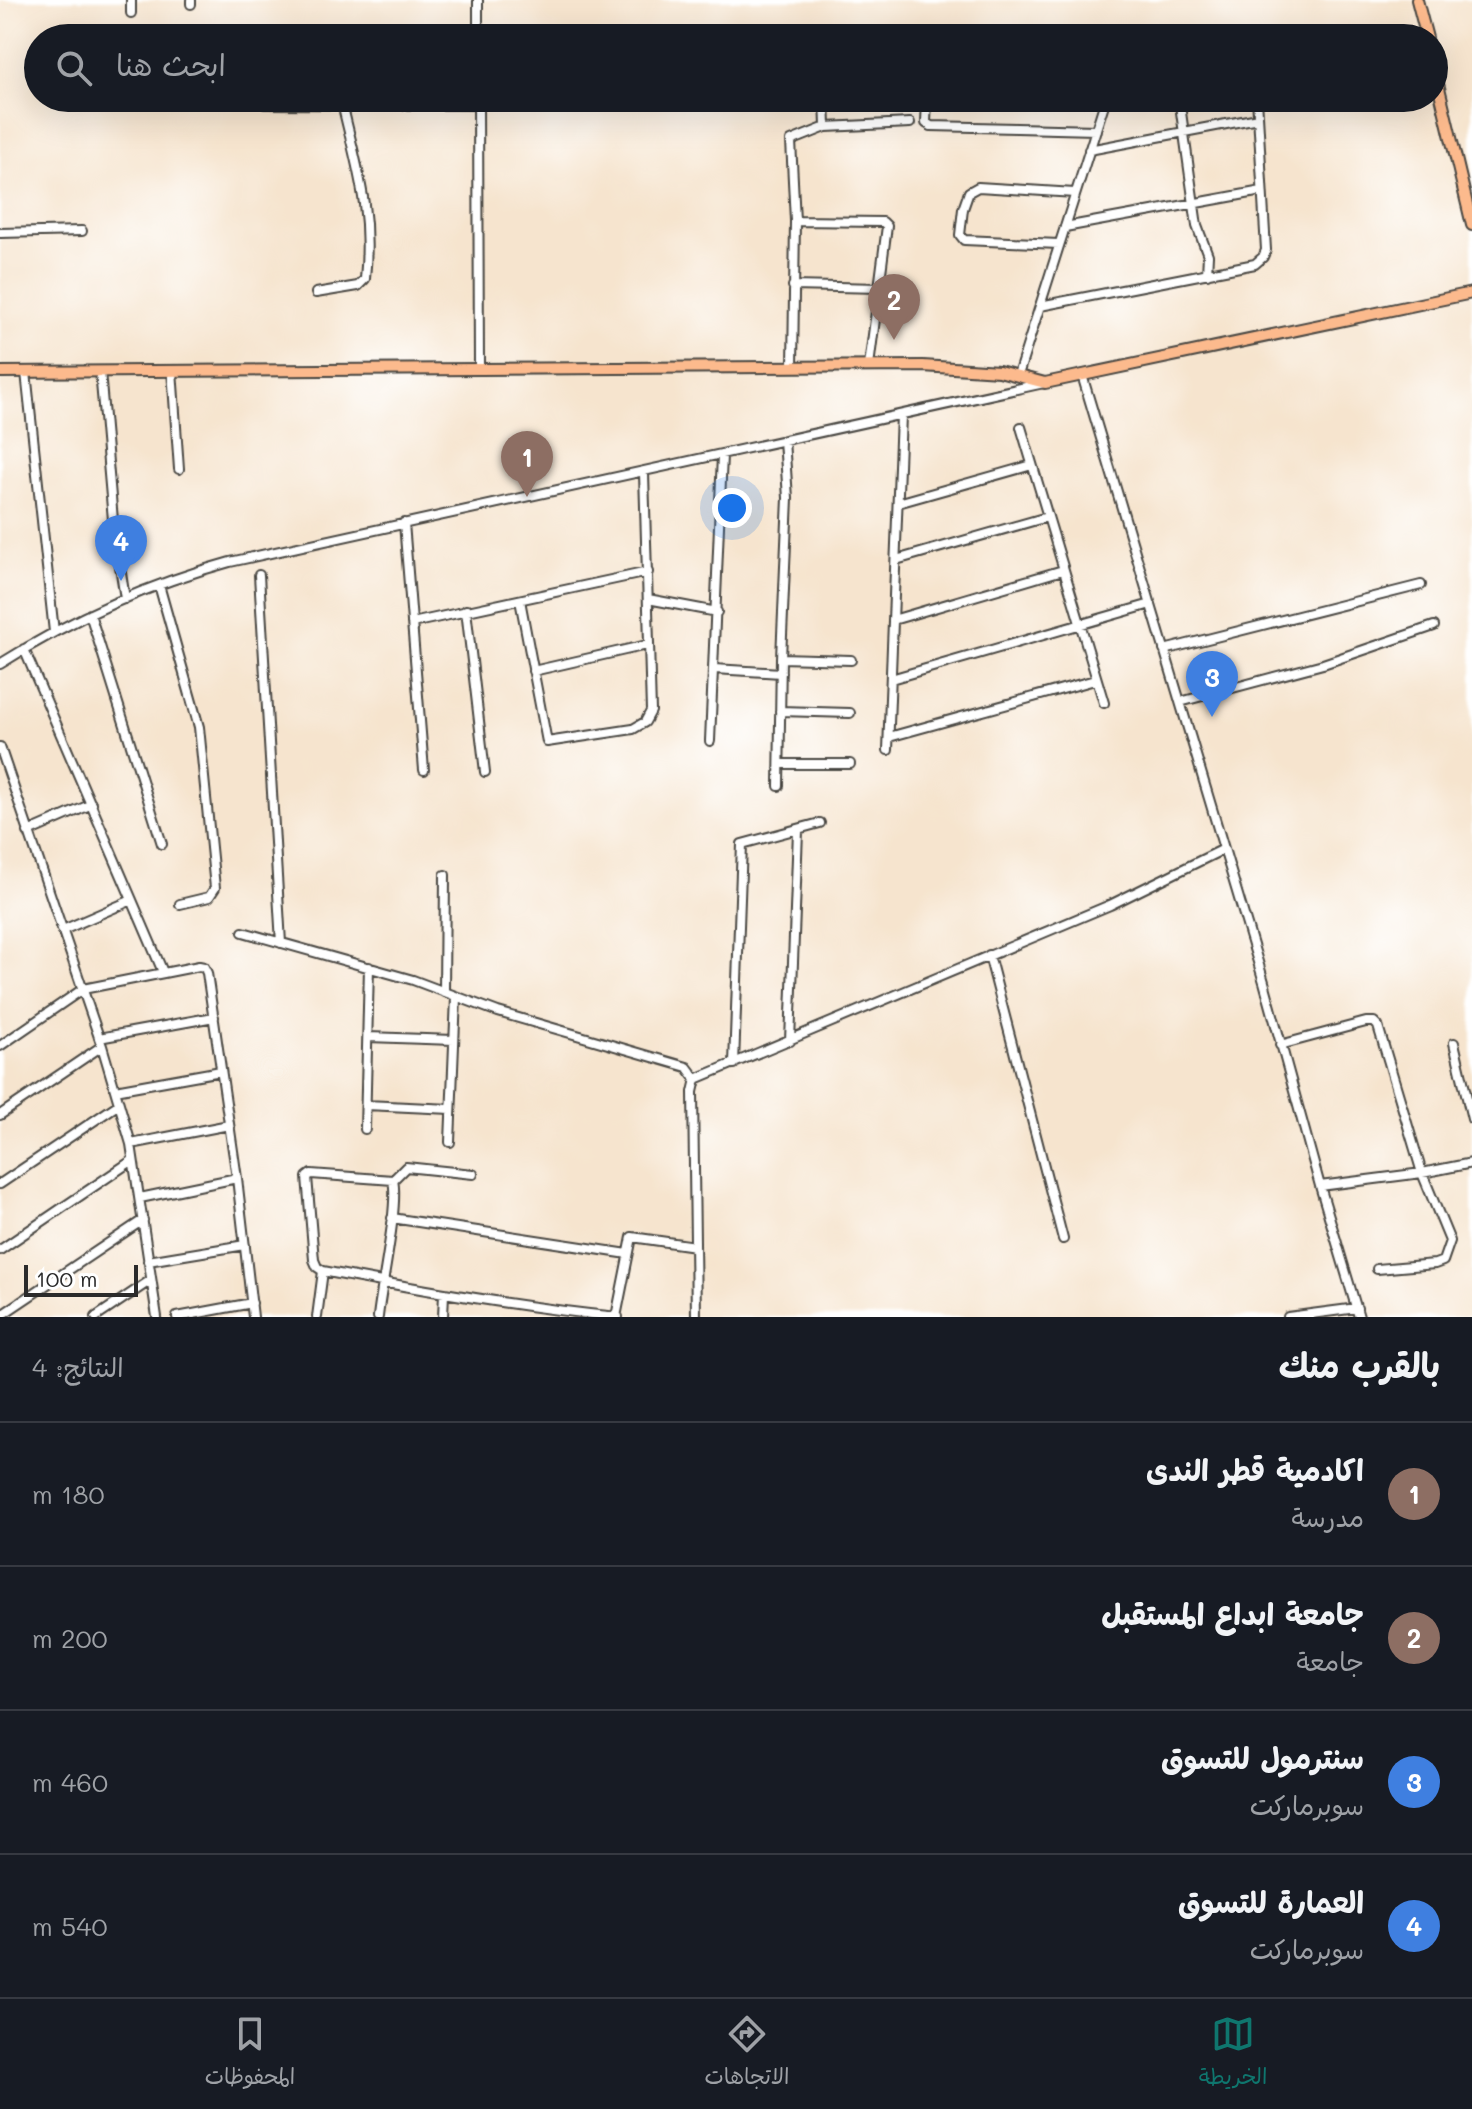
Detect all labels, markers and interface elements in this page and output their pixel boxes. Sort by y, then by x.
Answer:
search box [24,24,1448,112]
text: ابحث هنا [116,44,226,84]
icon: search [52,46,96,90]
pin: 2 [868,274,920,340]
pin: 1 [501,431,553,497]
your location [712,488,752,528]
pin: 4 [95,515,147,581]
pin: 3 [1186,651,1238,717]
scale bar [24,1261,138,1297]
text: 100 m [36,1264,98,1293]
text: بالقرب منك [1279,1342,1440,1387]
text: النتائج: 4 [32,1350,124,1384]
text: اكادمية قطر الندى [1146,1449,1364,1489]
text: 180 m [32,1477,104,1511]
text: 1 [1408,1477,1420,1511]
text: مدرسة [1292,1500,1364,1534]
text: جامعة ابداع المستقبل [1101,1593,1364,1633]
text: 200 m [32,1621,108,1655]
text: 2 [1407,1621,1421,1655]
text: جامعة [1296,1644,1364,1678]
text: سنترمول للتسوق [1161,1737,1364,1777]
text: 460 m [32,1765,108,1799]
text: 3 [1406,1765,1422,1799]
text: سوبرماركت [1250,1788,1364,1822]
text: العمارة للتسوق [1178,1881,1364,1921]
text: 540 m [32,1909,108,1943]
text: 4 [1406,1909,1422,1943]
text: سوبرماركت [1250,1932,1364,1966]
tab: المحفوظات [205,2012,295,2096]
tab: الاتجاهات [705,2012,789,2096]
tab: الخريطة [1199,2012,1267,2096]

